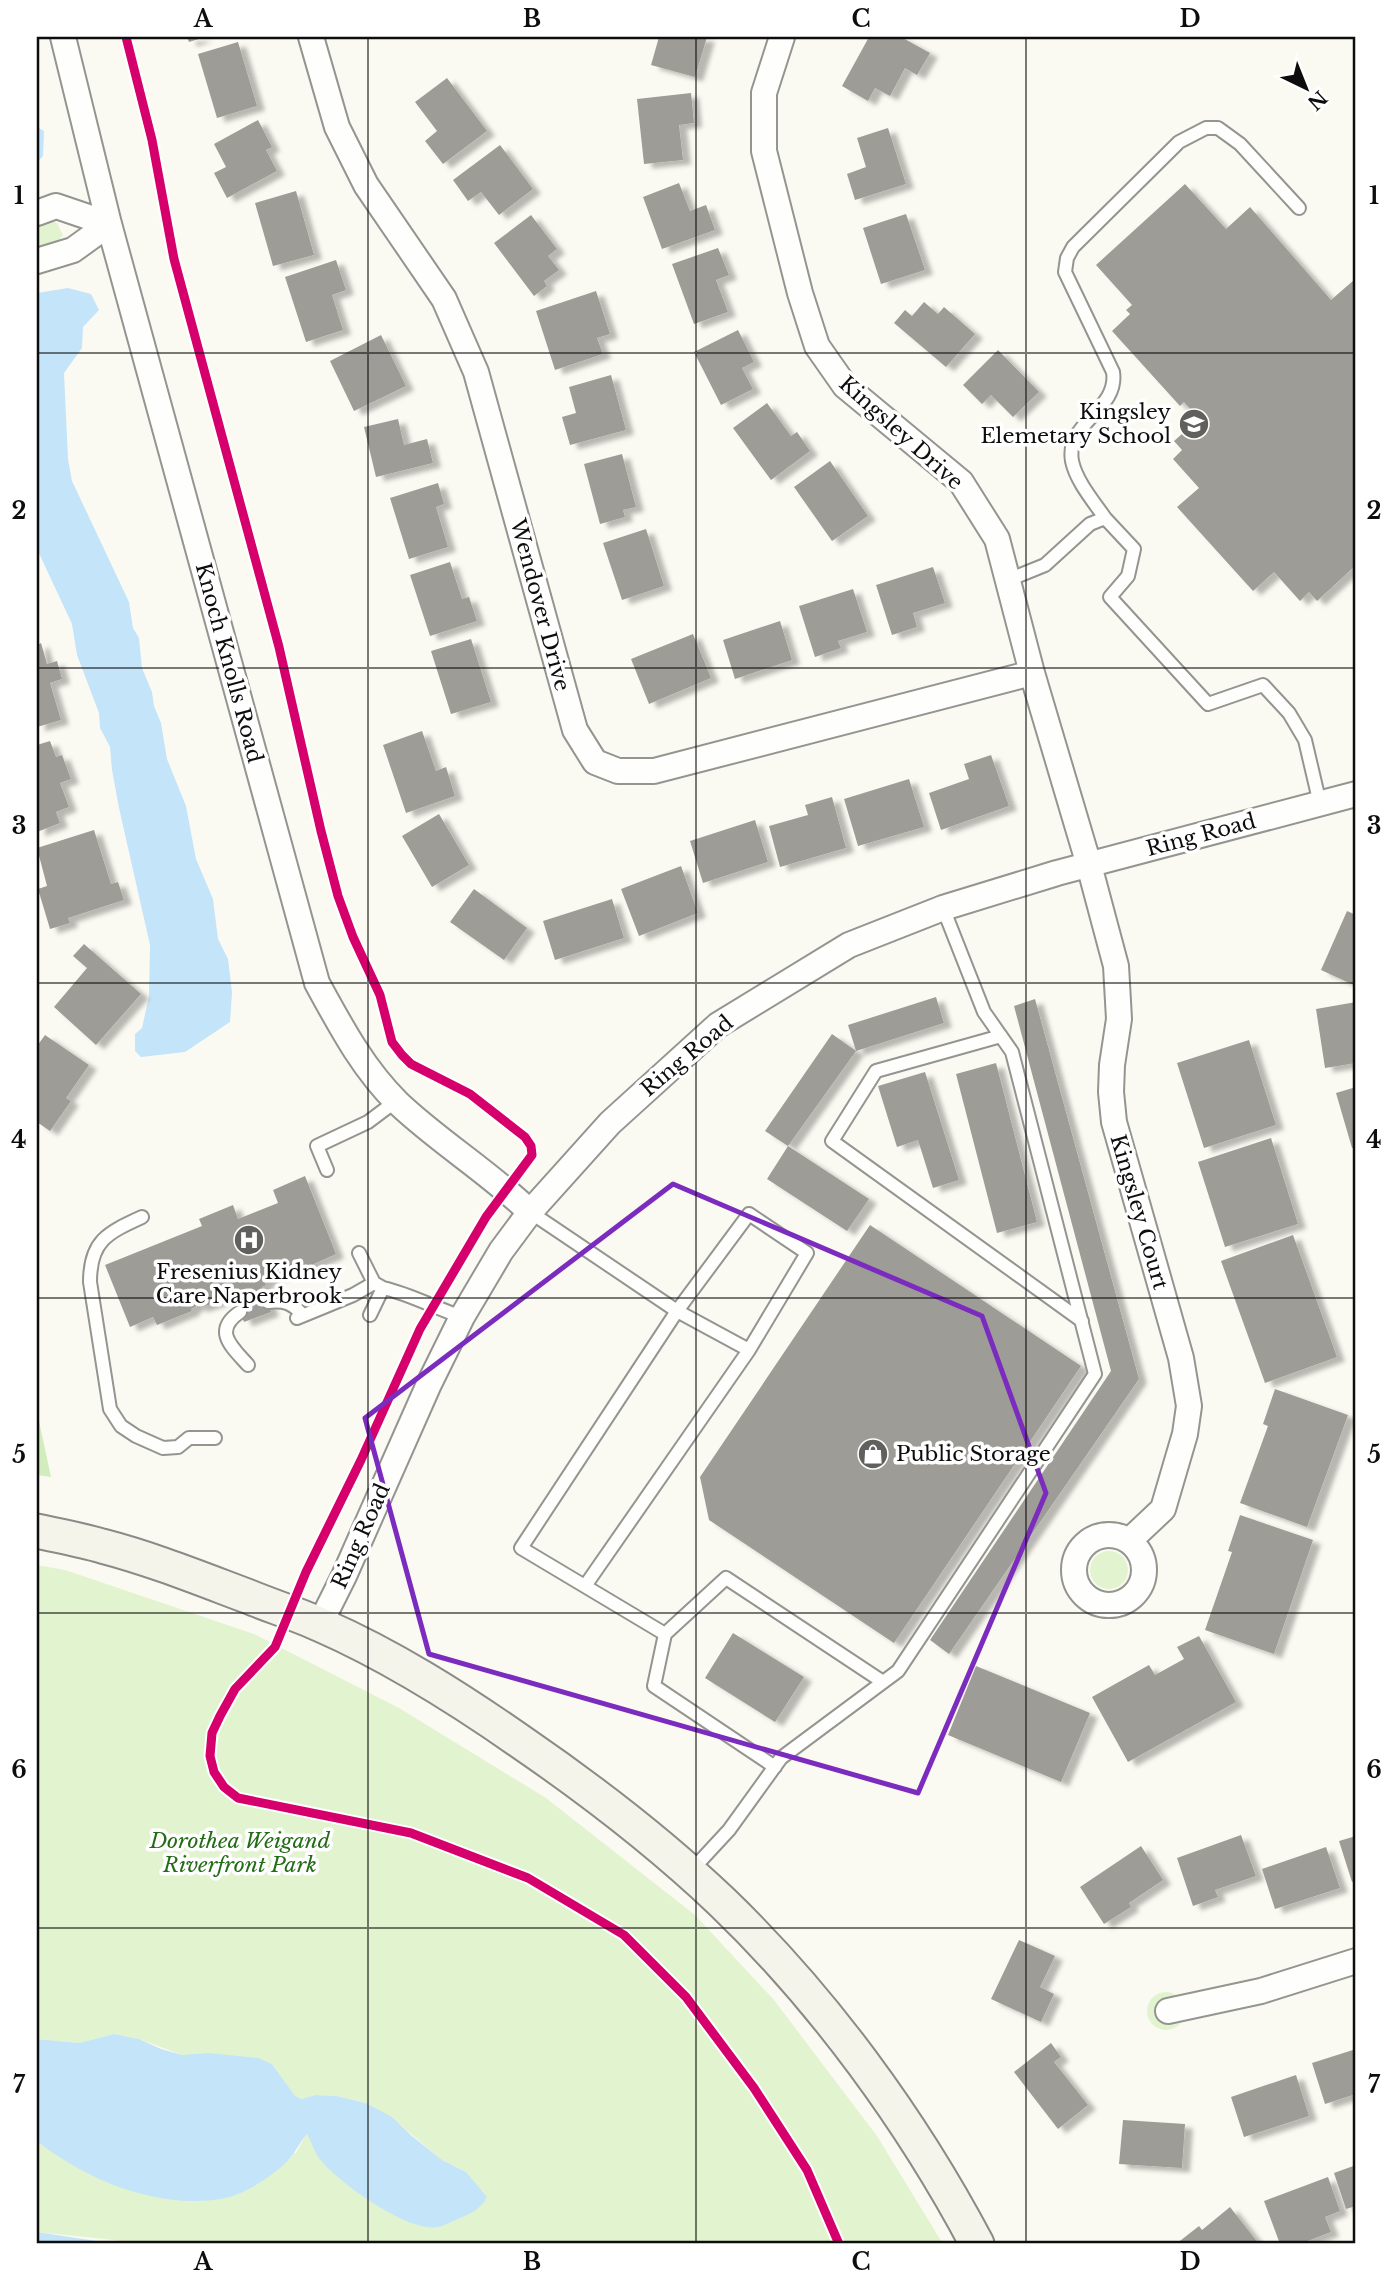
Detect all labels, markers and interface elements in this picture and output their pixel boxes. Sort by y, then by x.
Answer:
text: A [193,5,214,33]
text: B [523,5,541,33]
text: C [852,5,870,33]
text: D [1179,5,1201,33]
north arrow [1270,52,1340,122]
text: N [1303,86,1332,115]
text: 1 [14,182,24,210]
text: 1 [1369,182,1379,210]
street label: Kingsley Drive [834,371,968,495]
place label: Kingsley Elemetary School [980,399,1172,449]
school or university icon: Kingsley Elemetary School [1177,407,1211,441]
text: 2 [12,497,26,525]
text: 2 [1367,497,1381,525]
street label: Wendover Drive [504,515,575,694]
street label: Knoch Knolls Road [190,560,268,766]
street label: Ring Road [1143,808,1259,862]
text: 3 [12,812,26,840]
text: 3 [1367,812,1381,840]
street label: Ring Road [636,1010,738,1102]
text: 4 [11,1126,27,1154]
text: 4 [1366,1126,1382,1154]
street label: Kingsley Court [1104,1131,1174,1293]
hospital icon: Fresenius Kidney Care Naperbrook [232,1223,266,1257]
place label: Fresenius Kidney Care Naperbrook [156,1259,343,1309]
shop icon: Public Storage [856,1437,890,1471]
text: 5 [12,1441,26,1469]
place label: Public Storage [896,1441,1051,1467]
text: 5 [1367,1441,1381,1469]
street label: Ring Road [326,1479,396,1593]
text: 6 [11,1756,27,1784]
text: 6 [1366,1756,1382,1784]
park label: Dorothea Weigand Riverfront Park [149,1828,331,1878]
text: 7 [13,2071,26,2099]
text: 7 [1368,2071,1381,2099]
text: A [193,2248,214,2276]
text: B [523,2248,541,2276]
text: C [852,2248,870,2276]
text: D [1179,2248,1201,2276]

